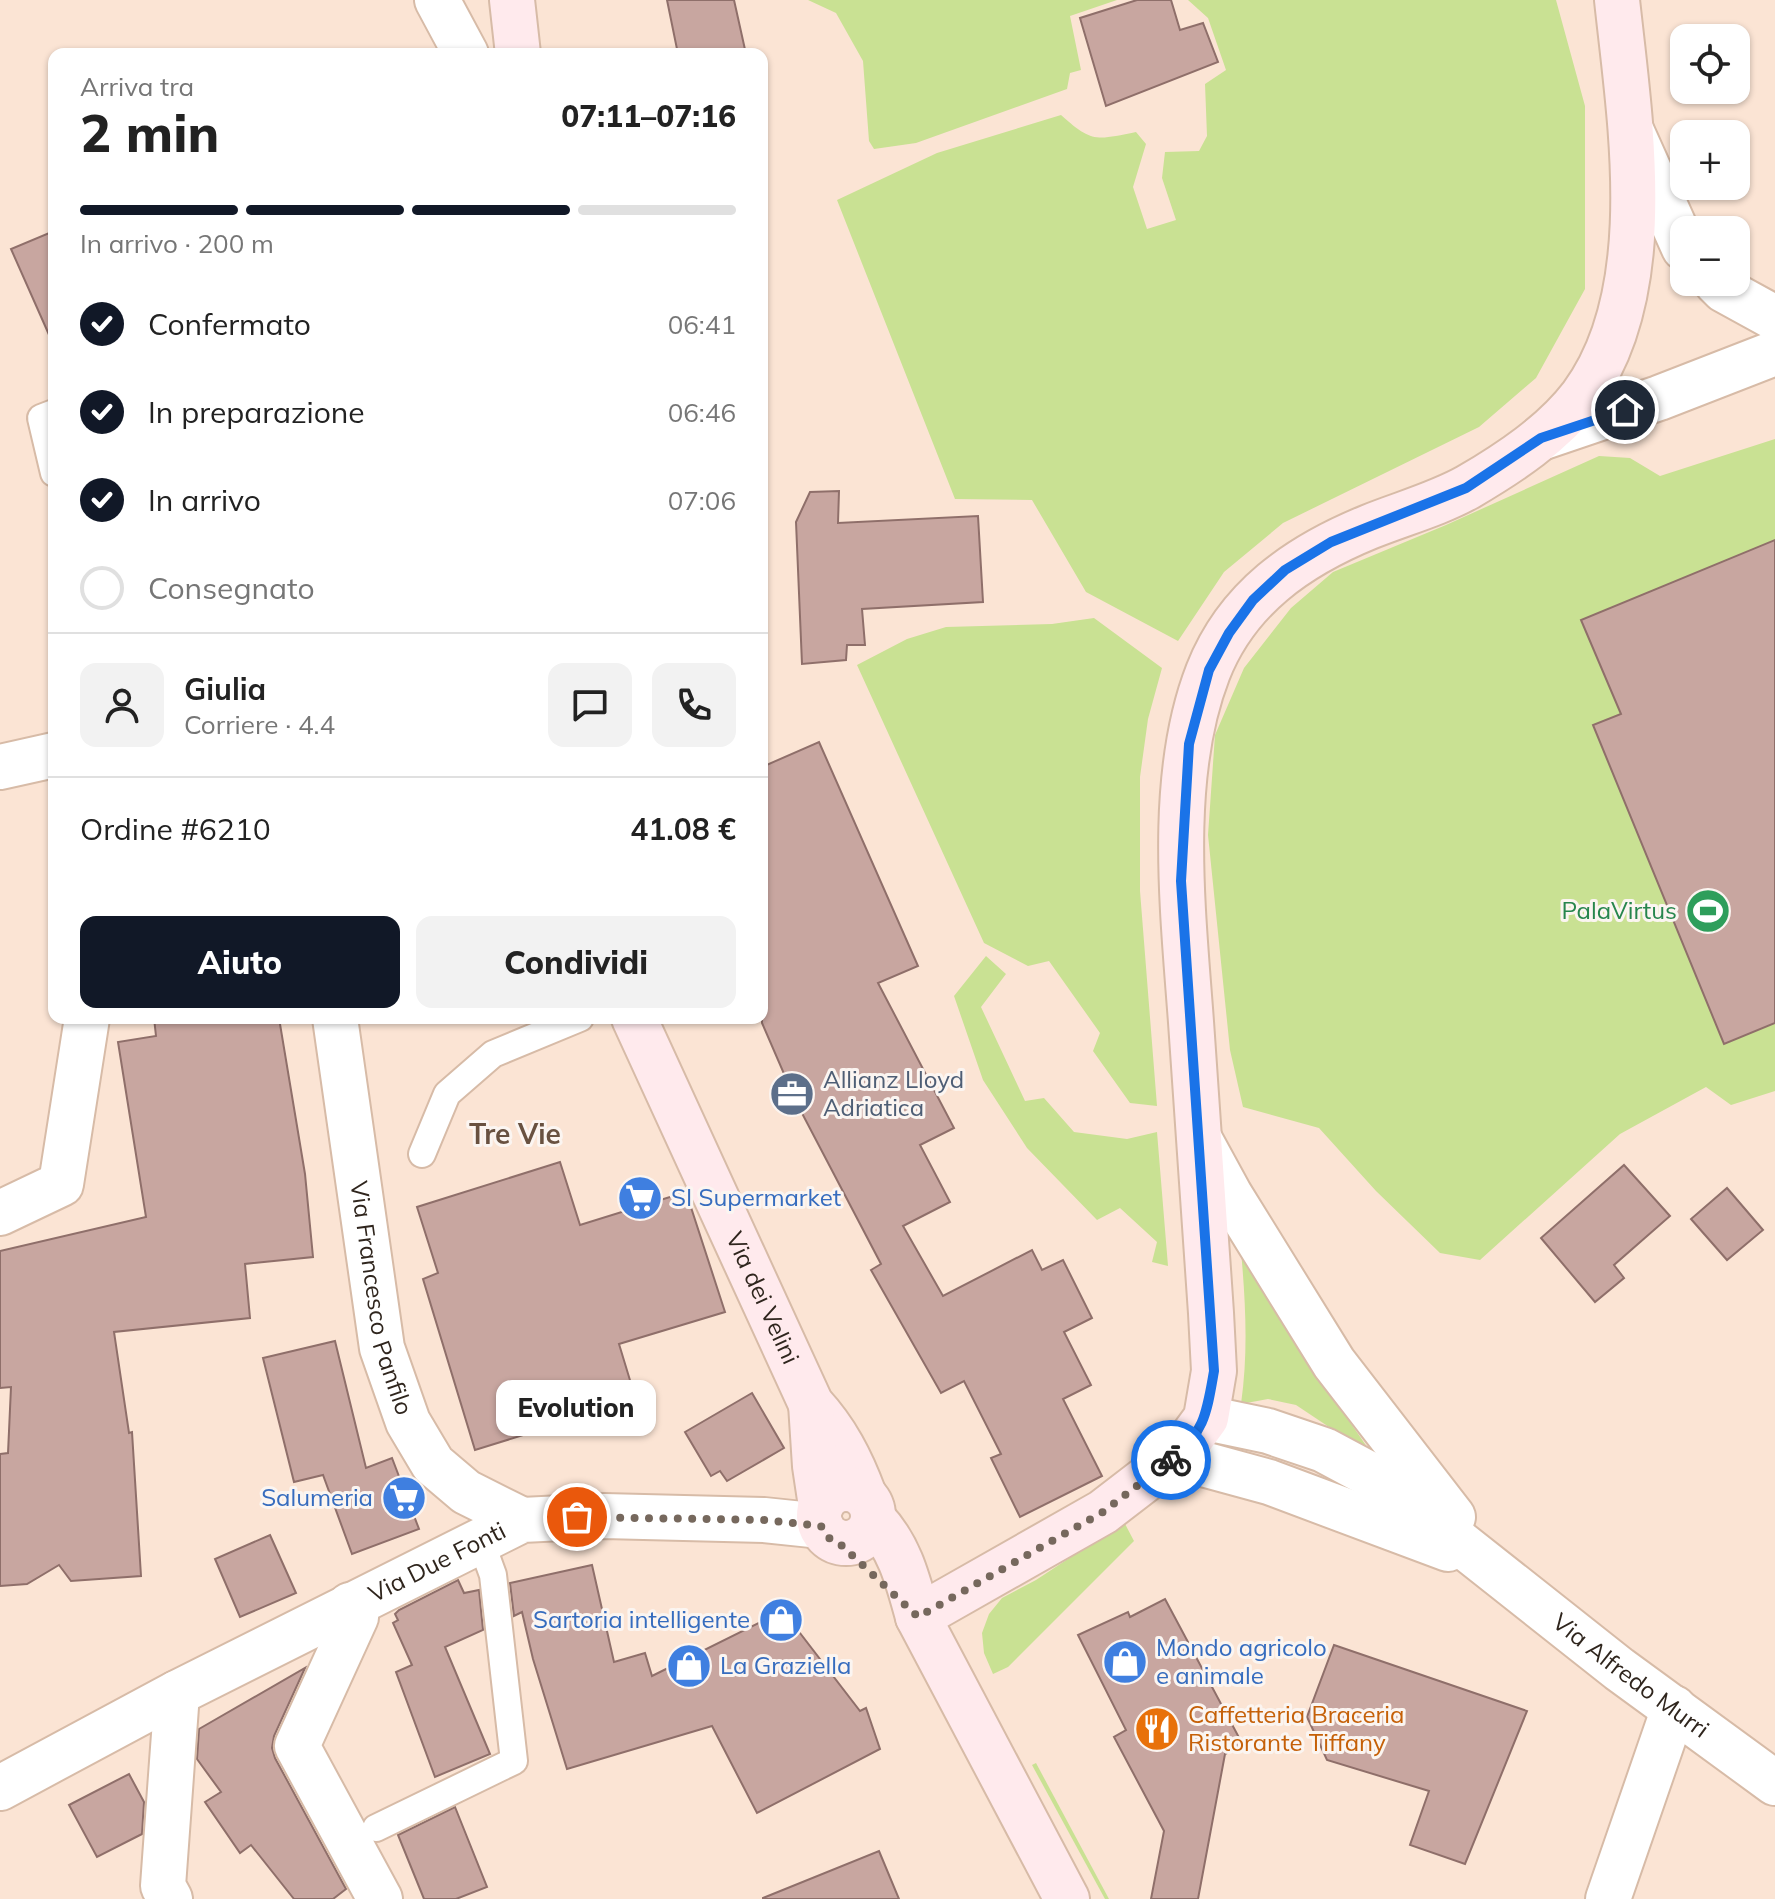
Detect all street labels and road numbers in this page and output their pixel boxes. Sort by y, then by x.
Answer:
street label: Via Francesco Panfilo [344,1179,420,1419]
street label: Via dei Velini [720,1227,807,1368]
street label: Via Due Fonti [363,1515,510,1608]
street label: Via Alfredo Murri [1547,1606,1715,1744]

